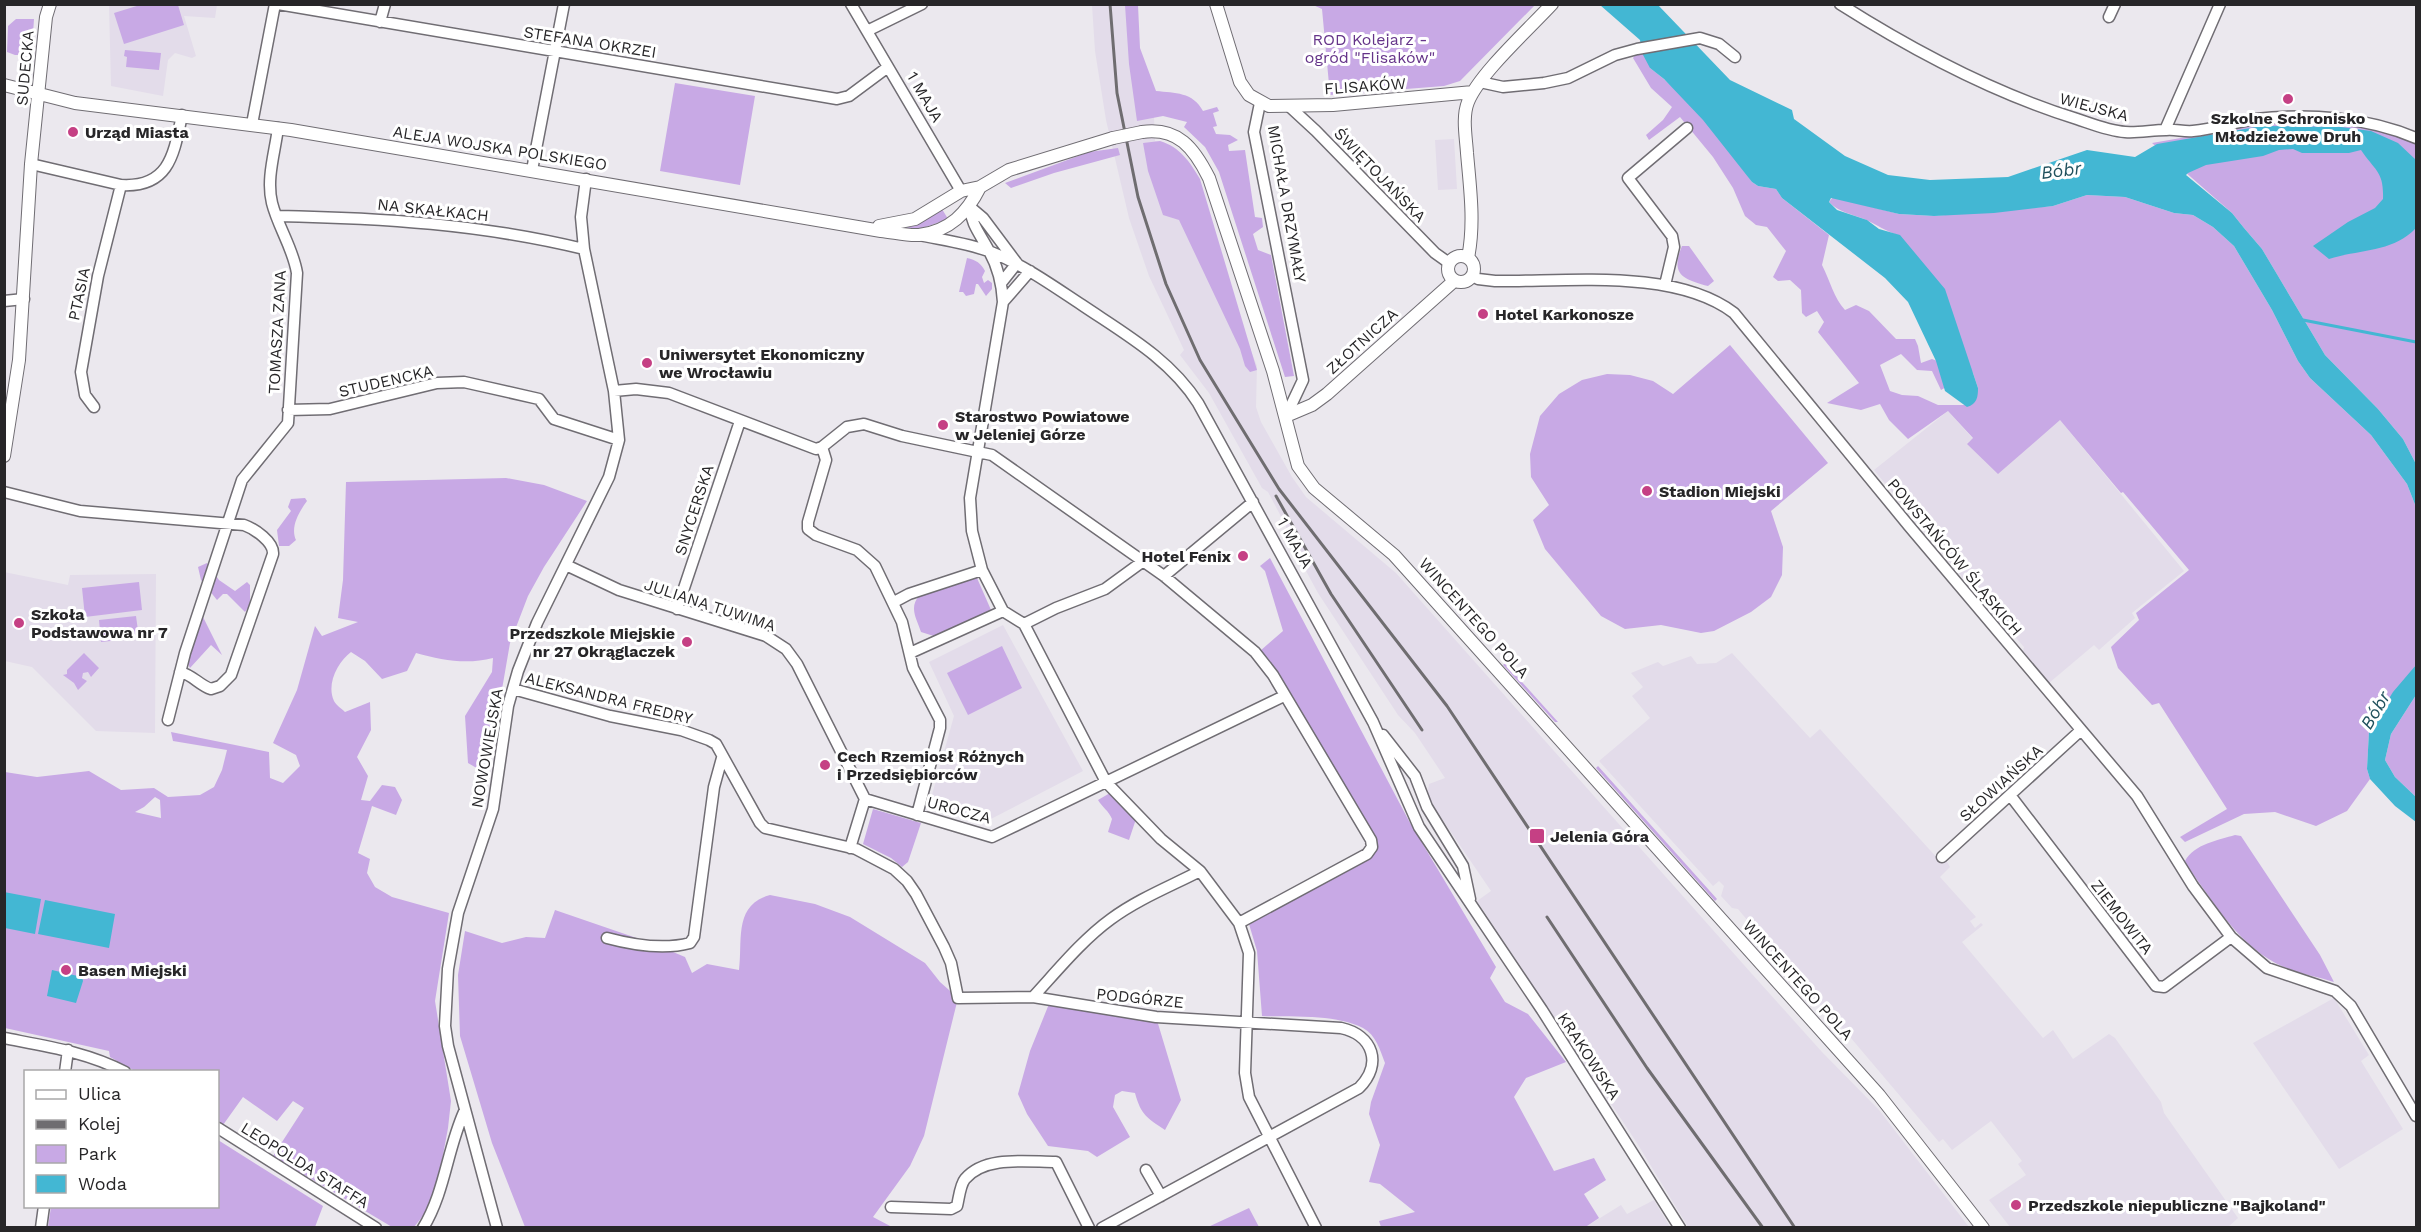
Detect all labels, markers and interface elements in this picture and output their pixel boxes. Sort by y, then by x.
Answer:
street label: STEFANA OKRZEI [522,22,658,62]
street label: SUDECKA [12,29,38,106]
park label: ROD Kolejarz - ogród "Flisaków" [1305,30,1435,67]
street label: 1 MAJA [903,68,947,126]
street label: FLISAKÓW [1323,74,1407,98]
street label: WIEJSKA [2057,89,2131,125]
marker: Szkolne Schronisko Młodzieżowe Druh [2281,92,2295,106]
place label: Szkolne Schronisko Młodzieżowe Druh [2211,109,2366,146]
street label: ALEJA WOJSKA POLSKIEGO [392,122,608,174]
place label: Urząd Miasta [85,123,189,142]
street label: MICHAŁA DRZYMAŁY [1264,124,1310,284]
street label: ŚWIĘTOJAŃSKA [1330,124,1430,227]
marker: Urząd Miasta [66,125,80,139]
water label: Bóbr [2040,157,2083,183]
street label: NA SKAŁKACH [376,195,490,225]
street label: PTASIA [64,265,94,322]
street label: TOMASZA ZANA [264,269,290,394]
street label: ZŁOTNICZA [1323,304,1402,378]
place label: Hotel Karkonosze [1495,305,1634,324]
marker: Hotel Karkonosze [1476,307,1490,321]
place label: Uniwersytet Ekonomiczny we Wrocławiu [659,345,866,382]
marker: Uniwersytet Ekonomiczny we Wrocławiu [640,356,654,370]
street label: STUDENCKA [337,361,435,401]
place label: Starostwo Powiatowe w Jeleniej Górze [955,407,1130,444]
marker: Starostwo Powiatowe w Jeleniej Górze [936,418,950,432]
street label: SNYCERSKA [670,462,718,558]
street label: POWSTAŃCÓW ŚLĄSKICH [1884,475,2026,639]
place label: Stadion Miejski [1659,482,1781,501]
marker: Stadion Miejski [1640,484,1654,498]
street label: 1 MAJA [1273,514,1317,572]
place label: Hotel Fenix [1142,547,1232,566]
marker: Hotel Fenix [1236,549,1250,563]
street label: WINCENTEGO POLA [1415,554,1533,682]
street label: JULIANA TUWIMA [642,575,779,635]
place label: Szkoła Podstawowa nr 7 [31,605,168,642]
marker: Szkoła Podstawowa nr 7 [12,616,26,630]
place label: Przedszkole Miejskie nr 27 Okrąglaczek [510,624,675,661]
marker: Przedszkole Miejskie nr 27 Okrąglaczek [680,635,694,649]
street label: ALEKSANDRA FREDRY [523,668,695,728]
street label: NOWOWIEJSKA [467,686,507,809]
water label: Bóbr [2356,686,2395,733]
street label: SŁOWIAŃSKA [1955,740,2047,825]
place label: Cech Rzemiosł Różnych i Przedsiębiorców [837,747,1024,784]
marker: Cech Rzemiosł Różnych i Przedsiębiorców [818,758,832,772]
street label: UROCZA [925,792,993,828]
marker: Jelenia Góra [1528,827,1546,845]
place label: Jelenia Góra [1550,827,1650,846]
street label: ZIEMOWITA [2087,876,2157,958]
street label: WINCENTEGO POLA [1739,916,1857,1044]
place label: Basen Miejski [78,961,187,980]
marker: Basen Miejski [59,963,73,977]
street label: PODGÓRZE [1095,984,1185,1012]
street label: KRAKOWSKA [1554,1009,1624,1104]
legend [24,1070,219,1208]
text: Ulica [78,1083,121,1104]
text: Kolej [78,1113,121,1134]
street label: LEOPOLDA STAFFA [238,1118,373,1212]
text: Park [78,1143,117,1164]
text: Woda [78,1173,127,1194]
place label: Przedszkole niepubliczne "Bajkoland" [2028,1196,2326,1215]
marker: Przedszkole niepubliczne "Bajkoland" [2009,1198,2023,1212]

